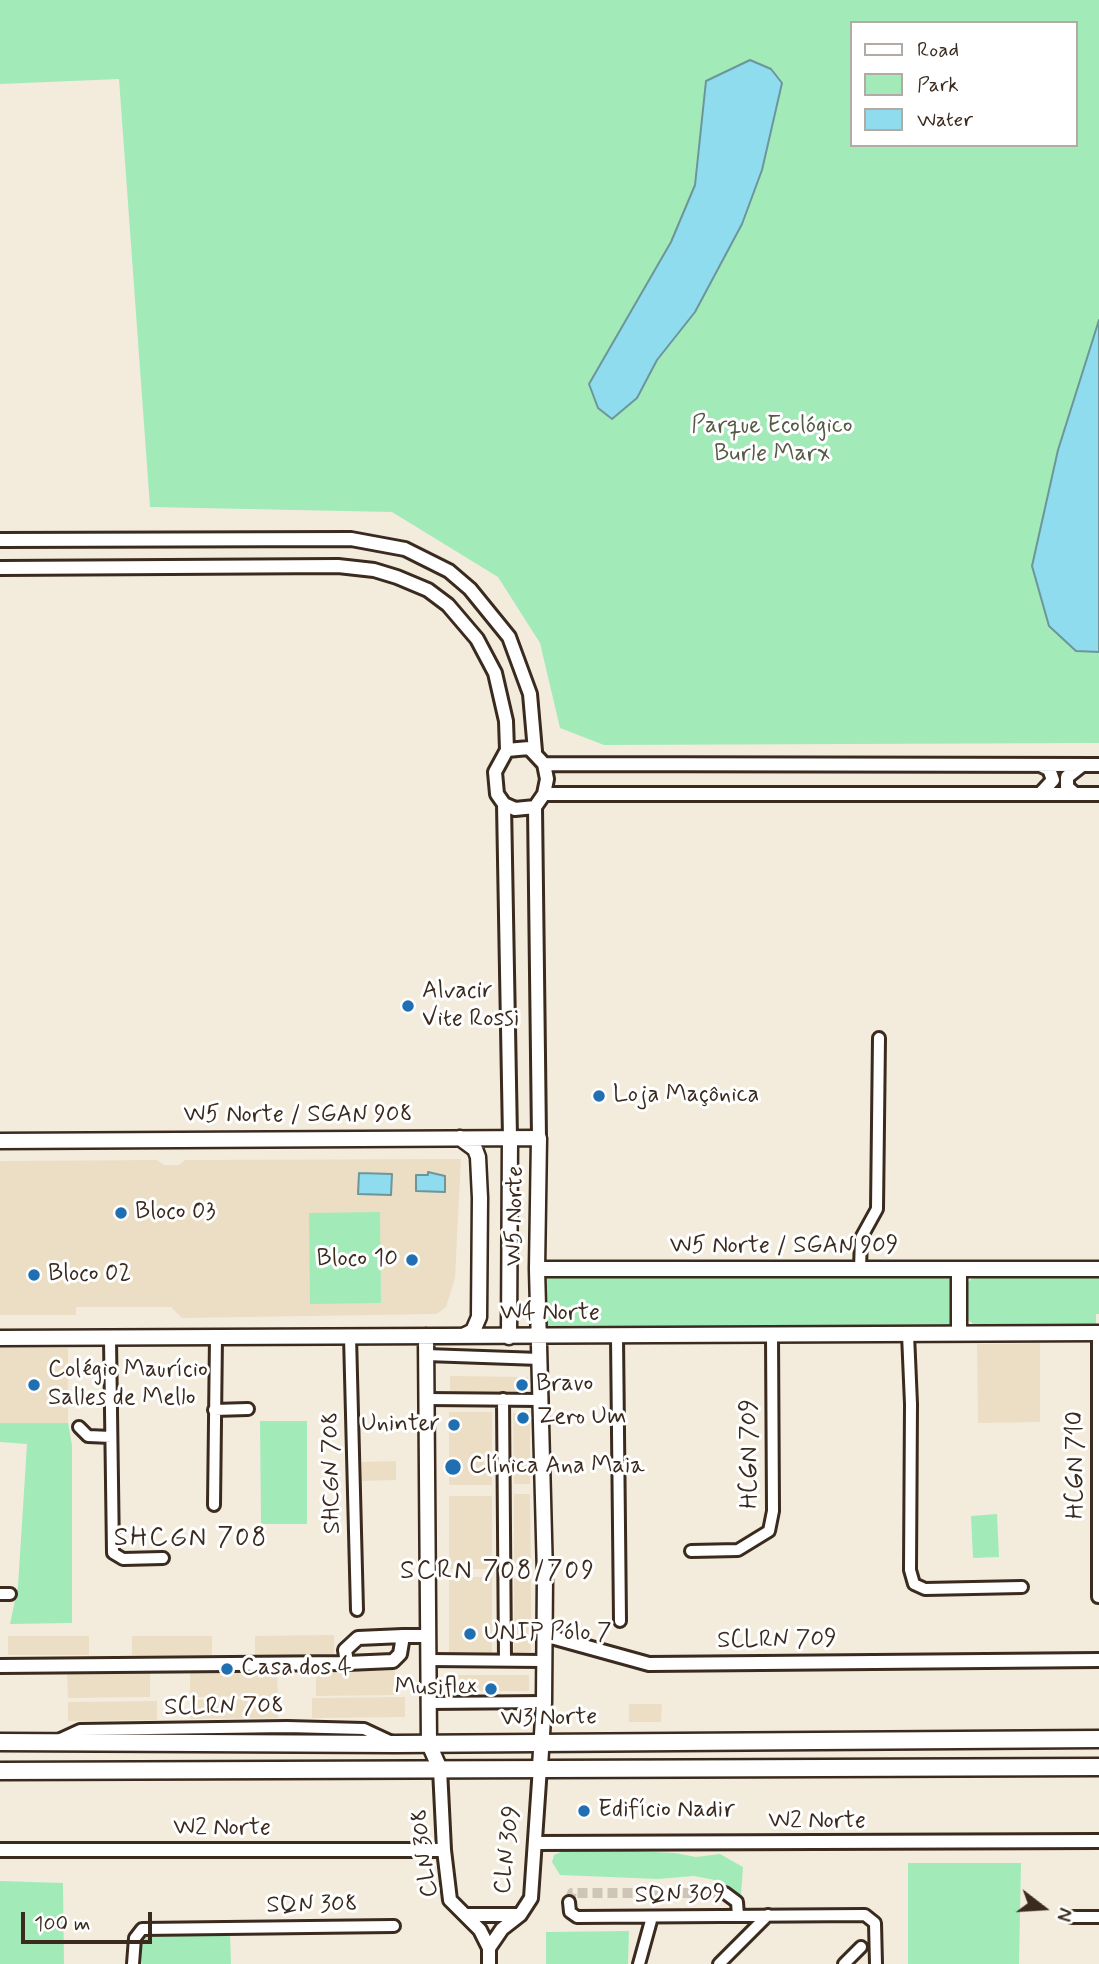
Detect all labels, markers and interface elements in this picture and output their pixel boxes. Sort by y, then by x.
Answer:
legend [850,21,1078,147]
text: Road [917,36,959,64]
text: Park [917,71,959,99]
text: Water [917,106,973,134]
park label: Parque Ecológico Burle Marx [691,413,853,469]
place label: Alvacir Vite Rossi [422,978,519,1034]
marker: Alvacir Vite Rossi [400,998,416,1014]
place label: Loja Maçônica [613,1082,759,1110]
marker: Loja Maçônica [591,1088,607,1104]
street label: W5 Norte / SGAN 908 [183,1102,413,1130]
street label: W5 Norte [501,1166,531,1266]
place label: Bloco 03 [135,1199,216,1227]
marker: Bloco 03 [113,1205,129,1221]
street label: W5 Norte / SGAN 909 [670,1233,898,1261]
place label: Bloco 10 [317,1246,398,1274]
marker: Bloco 10 [404,1252,420,1268]
place label: Bloco 02 [48,1261,131,1289]
marker: Bloco 02 [26,1267,42,1283]
street label: W4 Norte [500,1300,600,1328]
place label: Colégio Maurício Salles de Mello [48,1357,208,1413]
place label: Bravo [536,1371,593,1399]
marker: Colégio Maurício Salles de Mello [26,1377,42,1393]
marker: Bravo [514,1377,530,1393]
street label: HCGN 709 [737,1399,765,1509]
place label: Zero Um [537,1404,626,1432]
marker: Zero Um [515,1410,531,1426]
place label: Uninter [361,1411,440,1439]
street label: HCGN 710 [1063,1411,1091,1519]
street label: SHCGN 708 [318,1412,348,1534]
marker: Uninter [446,1417,462,1433]
place label: Clínica Ana Maia [469,1453,645,1481]
marker: Clínica Ana Maia [443,1457,463,1477]
district label: SHCGN 708 [117,1524,265,1556]
district label: SCRN 708/709 [401,1557,595,1589]
place label: UNIP Pólo 7 [484,1620,612,1648]
marker: UNIP Pólo 7 [462,1626,478,1642]
street label: SCLRN 709 [717,1626,837,1656]
place label: Casa dos 4 [241,1655,352,1683]
marker: Casa dos 4 [219,1661,235,1677]
place label: Musiflex [395,1675,477,1703]
marker: Musiflex [483,1681,499,1697]
street label: SCLRN 708 [164,1693,284,1723]
street label: W3 Norte [500,1704,598,1734]
place label: Edifício Nadir [598,1797,735,1825]
marker: Edifício Nadir [576,1803,592,1819]
street label: CLN 309 [489,1804,529,1896]
street label: CLN 308 [406,1807,446,1899]
street label: W2 Norte [768,1808,866,1836]
street label: W2 Norte [173,1815,271,1843]
north arrow [1008,1873,1078,1943]
street label: SQN 309 [634,1881,726,1911]
street label: SQN 308 [266,1891,358,1921]
scale bar [24,1898,156,1942]
text: N [1050,1905,1077,1924]
text: 100 m [34,1910,90,1938]

